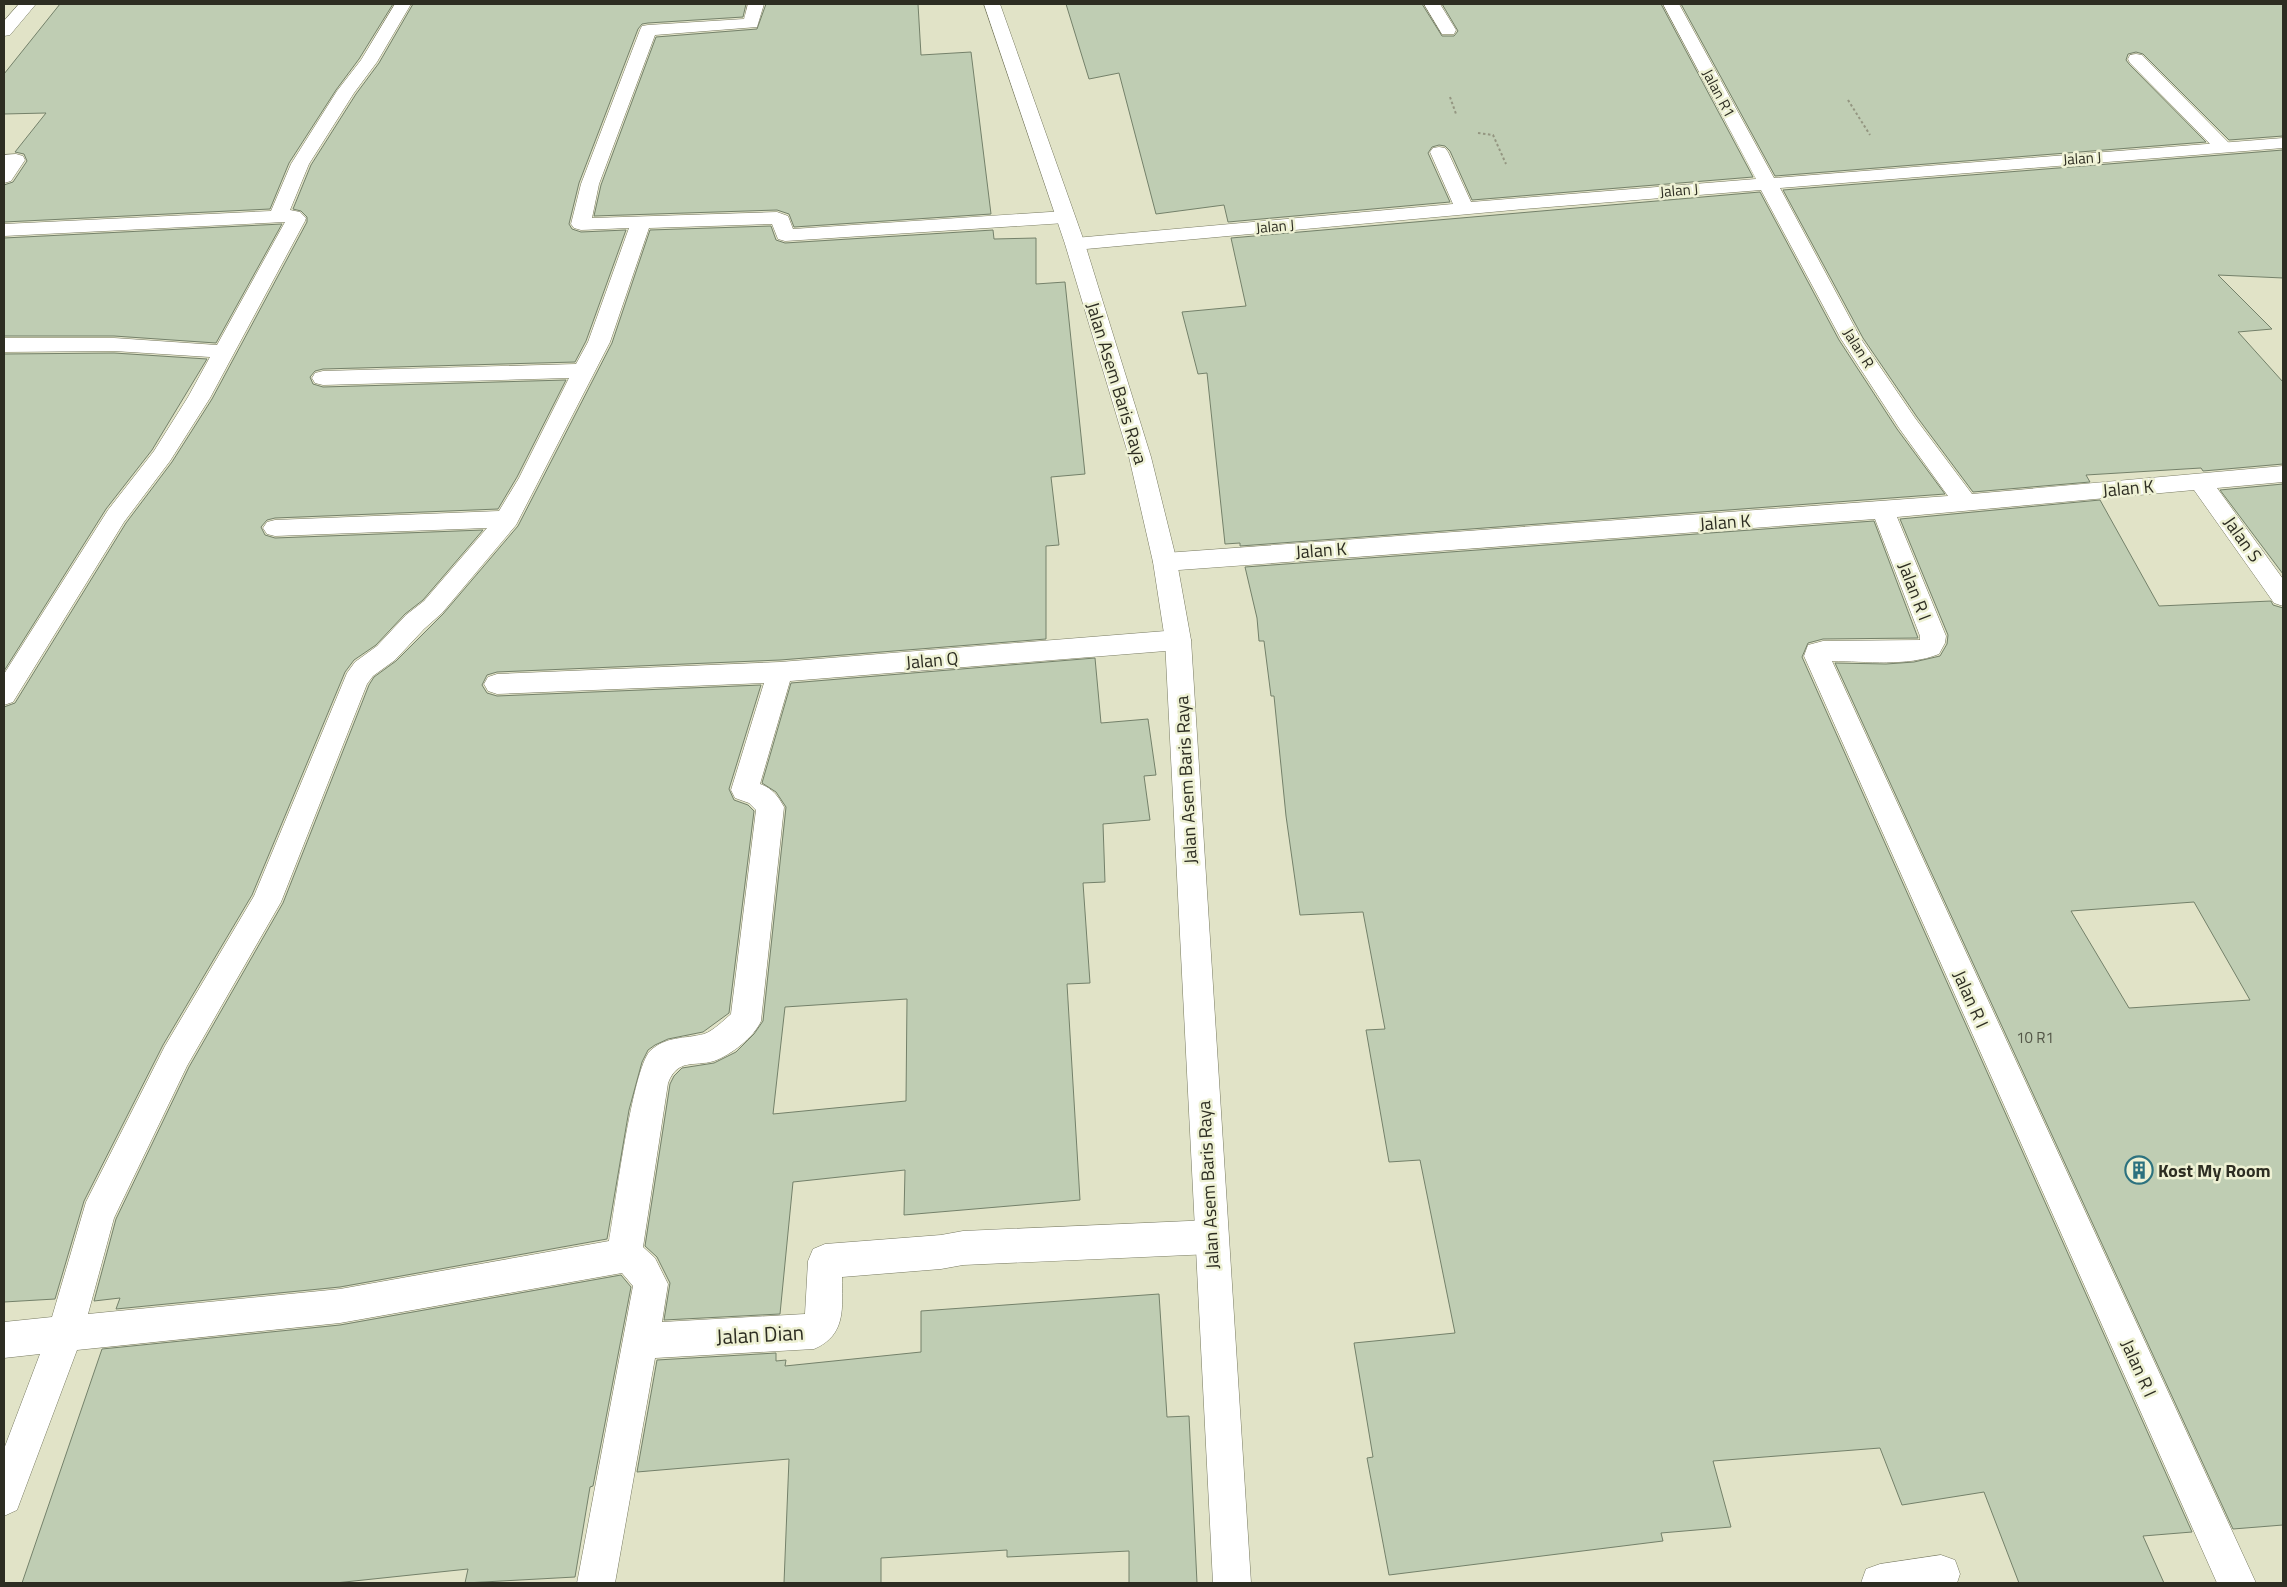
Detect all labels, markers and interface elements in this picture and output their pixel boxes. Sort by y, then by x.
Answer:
street label: Jalan R1 [1697,65,1741,121]
street label: Jalan J [2062,145,2102,171]
street label: Jalan J [1659,177,1699,203]
street label: Jalan J [1255,213,1295,239]
street label: Jalan Asem Baris Raya [1079,299,1155,467]
street label: Jalan R [1838,323,1880,373]
street label: Jalan K [2101,472,2155,504]
street label: Jalan K [1698,507,1752,537]
street label: Jalan S [2217,510,2269,568]
street label: Jalan K [1294,535,1348,565]
street label: Jalan R I [1892,558,1938,624]
street label: Jalan Q [904,644,960,676]
street label: Jalan Asem Baris Raya [1168,695,1204,865]
street label: Jalan R I [1946,966,1996,1032]
house number: 10 R1 [2016,1026,2054,1049]
street label: Jalan Asem Baris Raya [1190,1100,1226,1270]
building icon: Kost My Room [2124,1155,2154,1185]
place label: Kost My Room [2158,1157,2271,1184]
street label: Jalan Dian [715,1316,805,1352]
street label: Jalan R I [2114,1335,2164,1401]

